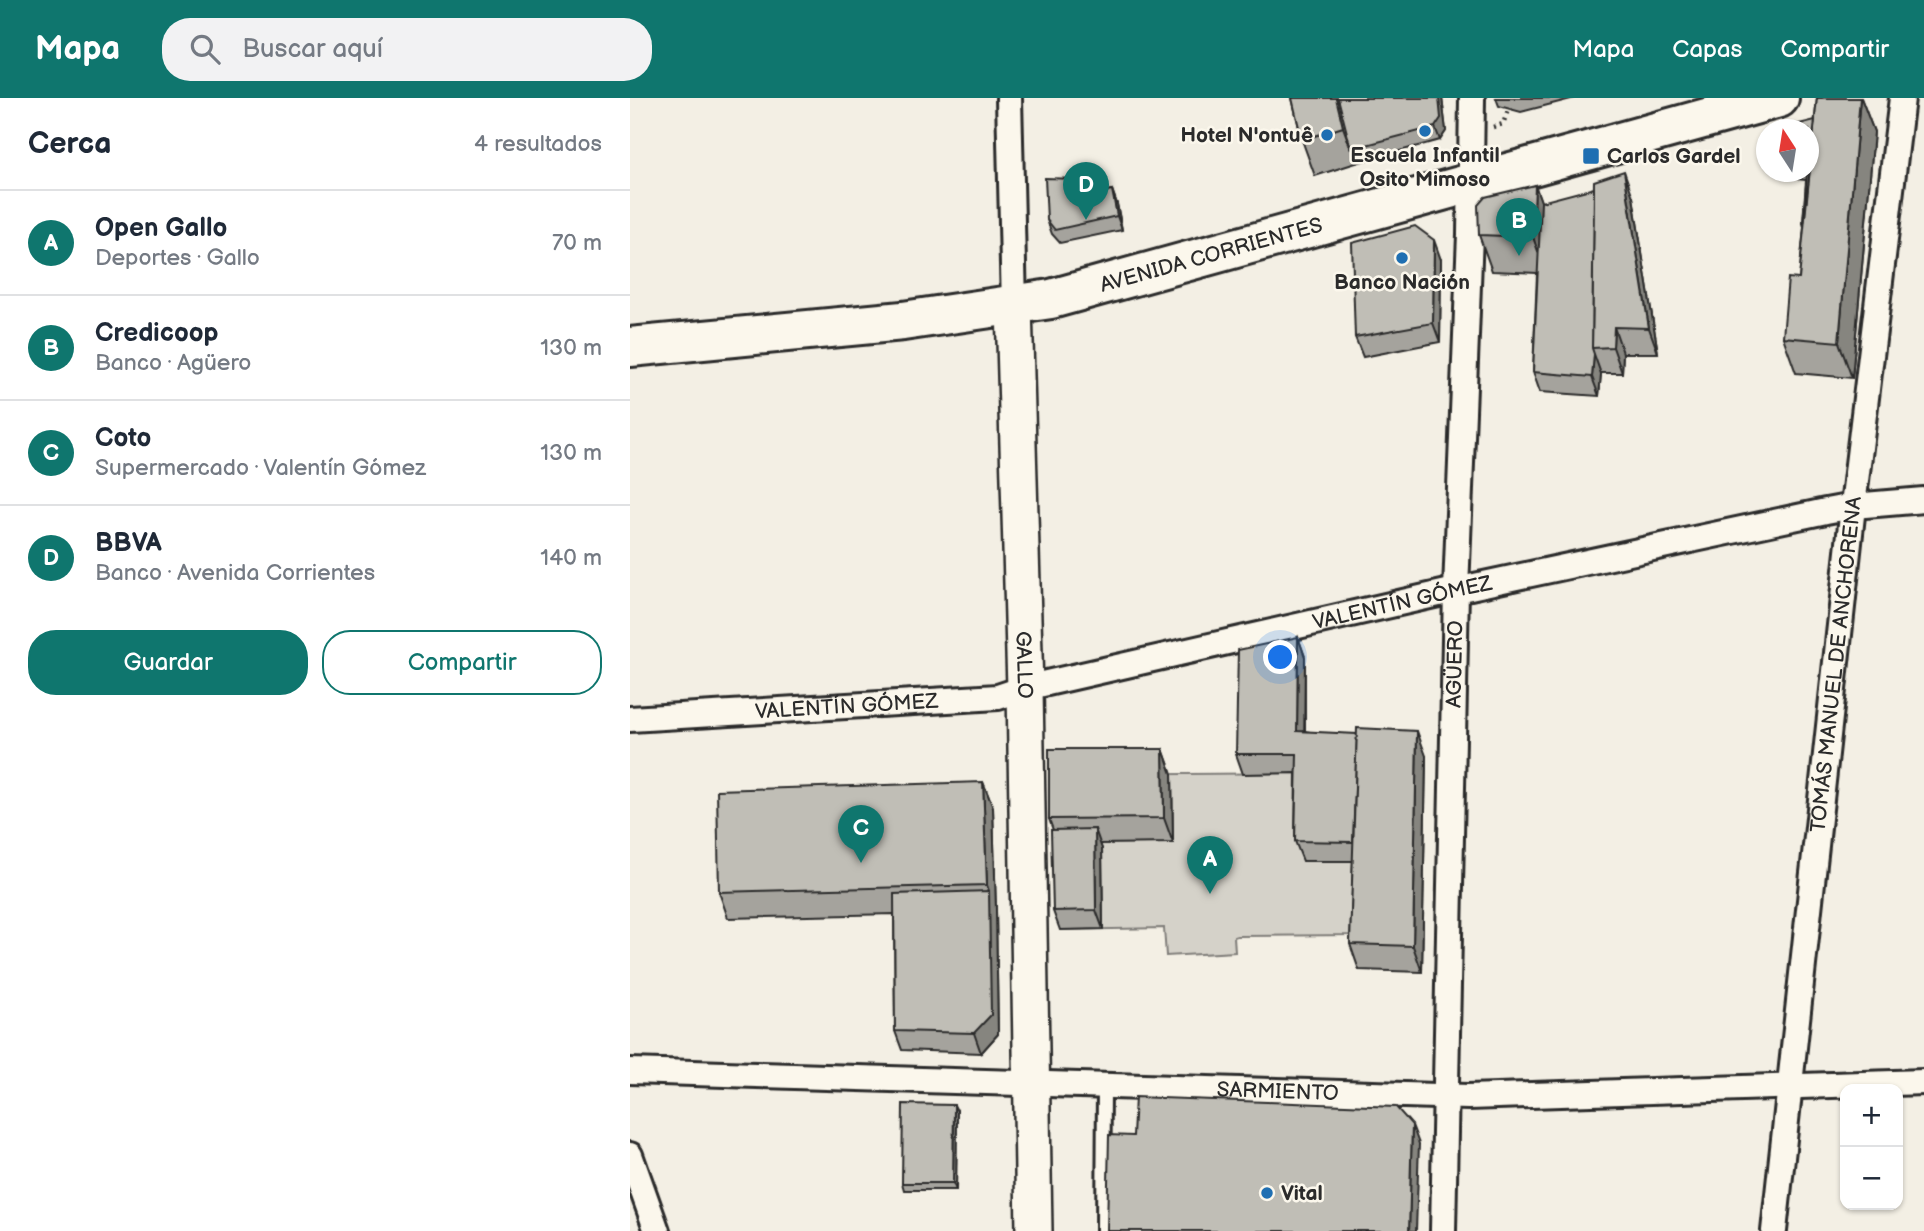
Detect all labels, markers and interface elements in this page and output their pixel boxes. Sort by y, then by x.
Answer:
search box [162,18,652,81]
text: Mapa [35,29,120,69]
icon: search [186,30,224,68]
text: Buscar aquí [242,34,383,65]
text: Mapa [1573,35,1634,64]
text: Capas [1672,35,1742,64]
text: Compartir [1780,35,1889,64]
north arrow [1756,119,1819,182]
place label: Hotel N'ontuê [1180,123,1313,148]
marker: Escuela Infantil Osito Mimoso [1417,123,1433,139]
text: Cerca [28,126,111,162]
marker: Hotel N'ontuê [1319,127,1335,143]
text: 4 resultados [474,130,602,158]
place label: Escuela Infantil Osito Mimoso [1350,143,1500,192]
place label: Carlos Gardel [1607,144,1741,169]
marker: Carlos Gardel [1581,146,1601,166]
pin: D [1063,162,1109,220]
pin: B [1496,198,1542,256]
text: Open Gallo [95,213,227,244]
street label: AVENIDA CORRIENTES [1097,213,1325,298]
text: A [44,229,58,257]
text: 70 m [552,229,602,257]
text: Deportes · Gallo [95,244,260,272]
marker: Banco Nación [1394,250,1410,266]
place label: Banco Nación [1334,270,1470,295]
text: Credicoop [95,318,219,349]
text: B [43,334,59,362]
text: 130 m [540,334,602,362]
text: Banco · Agüero [95,349,251,377]
text: Coto [95,423,151,454]
text: C [43,439,59,467]
text: 130 m [540,439,602,467]
text: Supermercado · Valentín Gómez [95,454,426,482]
street label: TOMÁS MANUEL DE ANCHORENA [1806,495,1867,834]
text: BBVA [95,528,162,559]
text: D [43,544,59,572]
text: 140 m [540,544,602,572]
text: Banco · Avenida Corrientes [95,559,375,587]
street label: VALENTÍN GÓMEZ [1310,571,1495,635]
street label: AGÜERO [1442,620,1468,708]
button: Guardar [28,630,308,695]
button: Compartir [322,630,602,695]
street label: GALLO [1010,631,1037,699]
your location [1263,640,1297,674]
street label: VALENTÍN GÓMEZ [754,689,939,724]
pin: C [838,805,884,863]
pin: A [1187,836,1233,894]
street label: SARMIENTO [1216,1077,1339,1106]
map controls [1840,1084,1903,1210]
button: + [1840,1084,1903,1147]
button: − [1840,1147,1903,1210]
place label: Vital [1281,1181,1323,1206]
marker: Vital [1259,1185,1275,1201]

